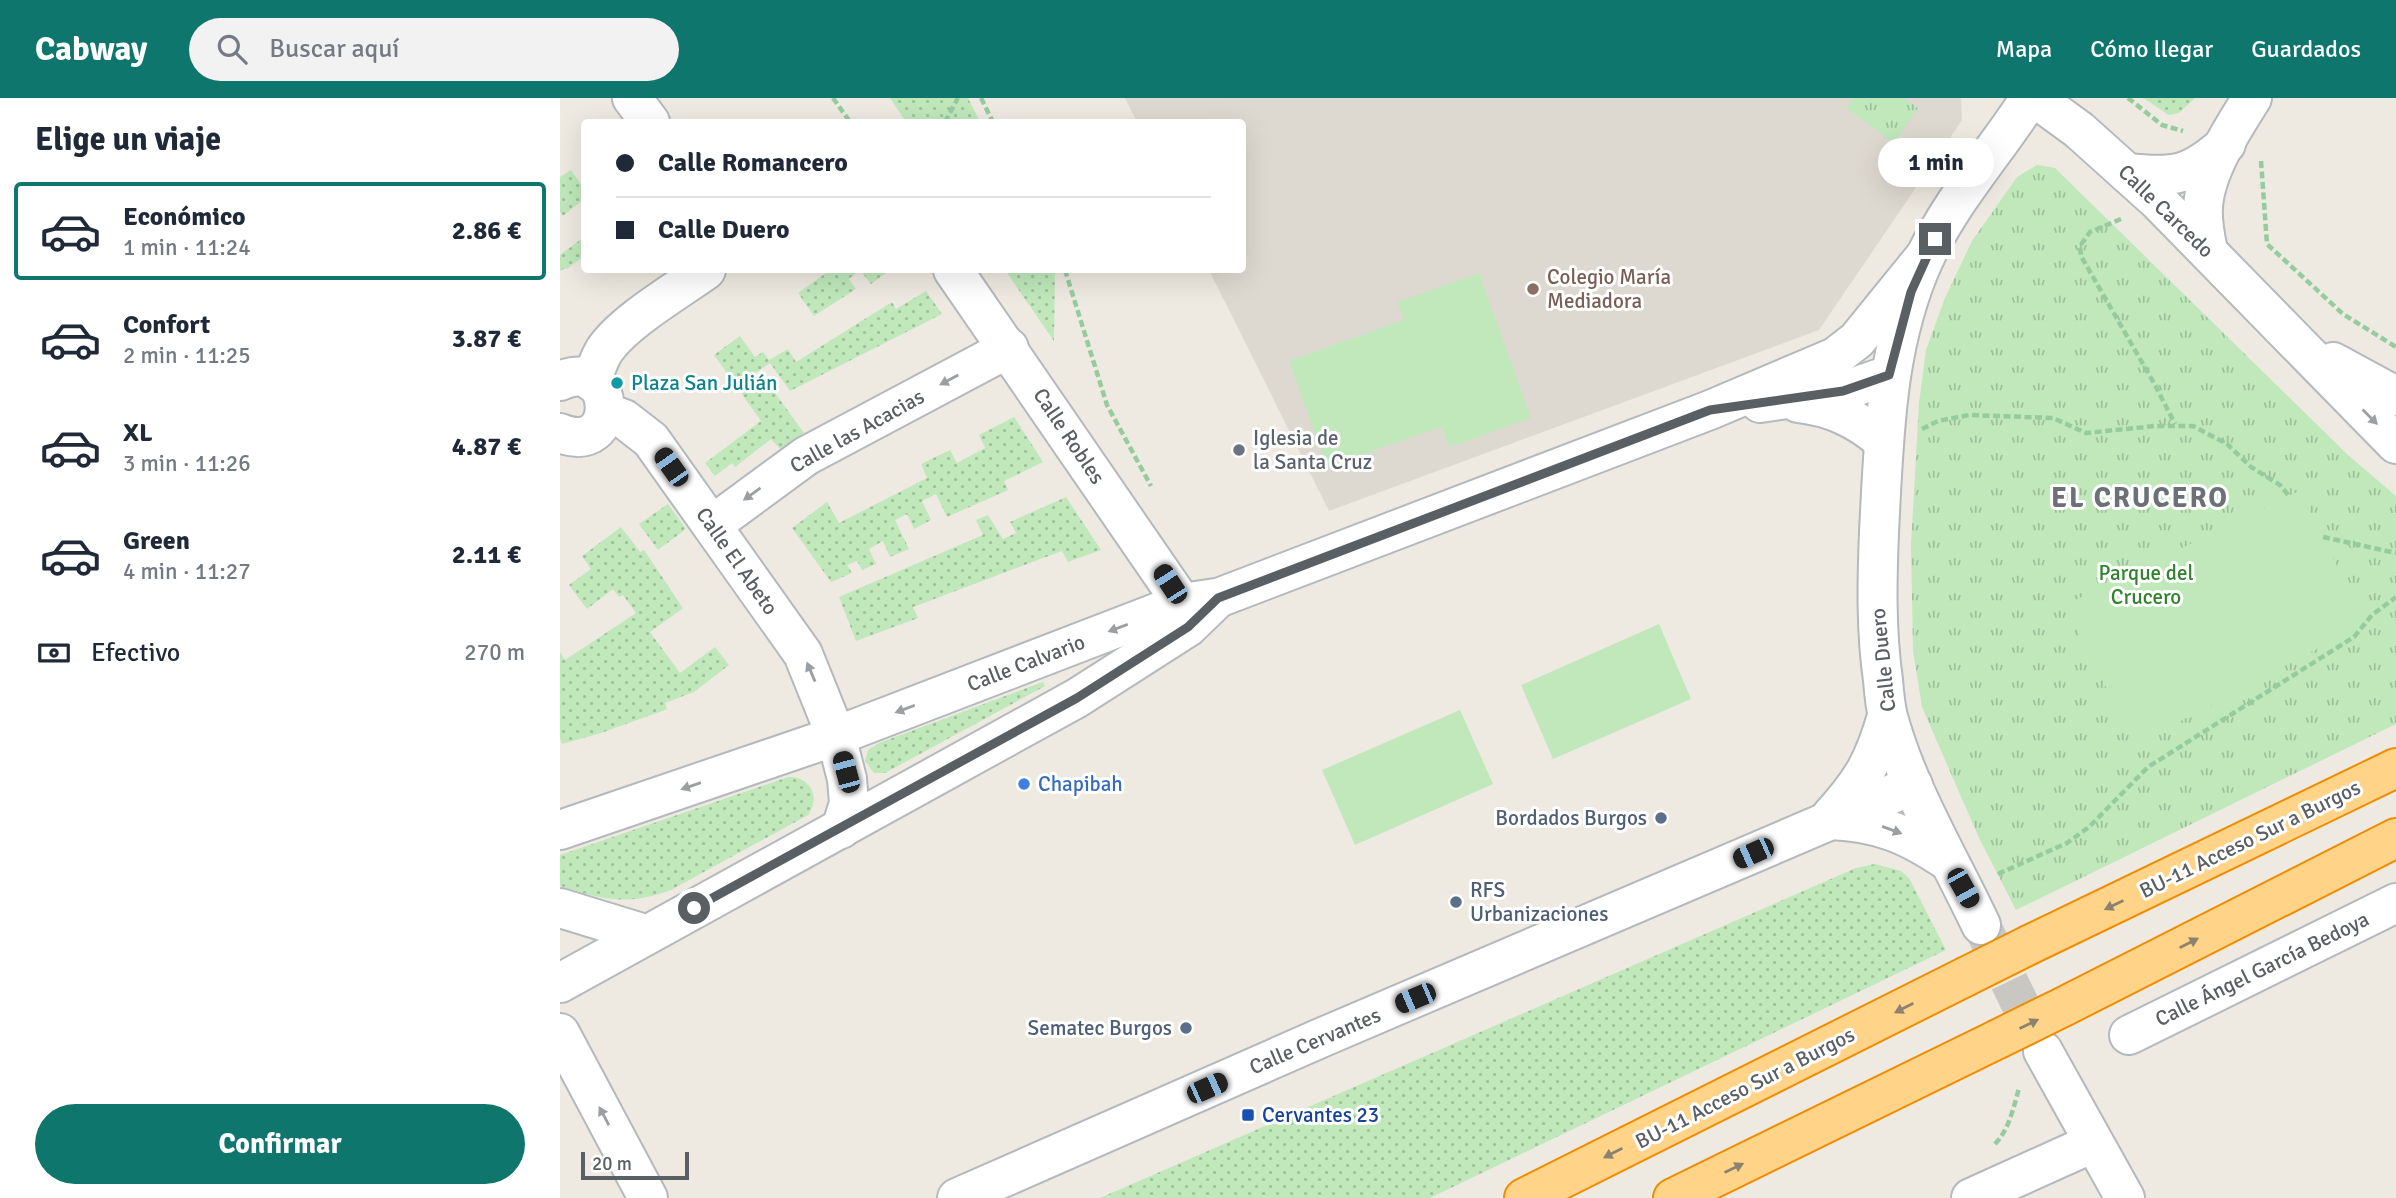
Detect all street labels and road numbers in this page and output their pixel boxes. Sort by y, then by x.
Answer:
street label: Calle Carcedo [2113,159,2219,263]
street label: Calle las Acacias [785,383,929,479]
street label: Calle Robles [1027,383,1111,489]
street label: Calle El Abeto [690,502,784,620]
street label: Calle Duero [1865,607,1901,713]
street label: Calle Calvario [963,629,1089,697]
street label: BU-11 Acceso Sur a Burgos [2135,774,2365,904]
street label: Calle Ángel García Bedoya [2151,906,2373,1032]
street label: Calle Cervantes [1245,1002,1385,1080]
street label: BU-11 Acceso Sur a Burgos [1631,1021,1859,1155]

